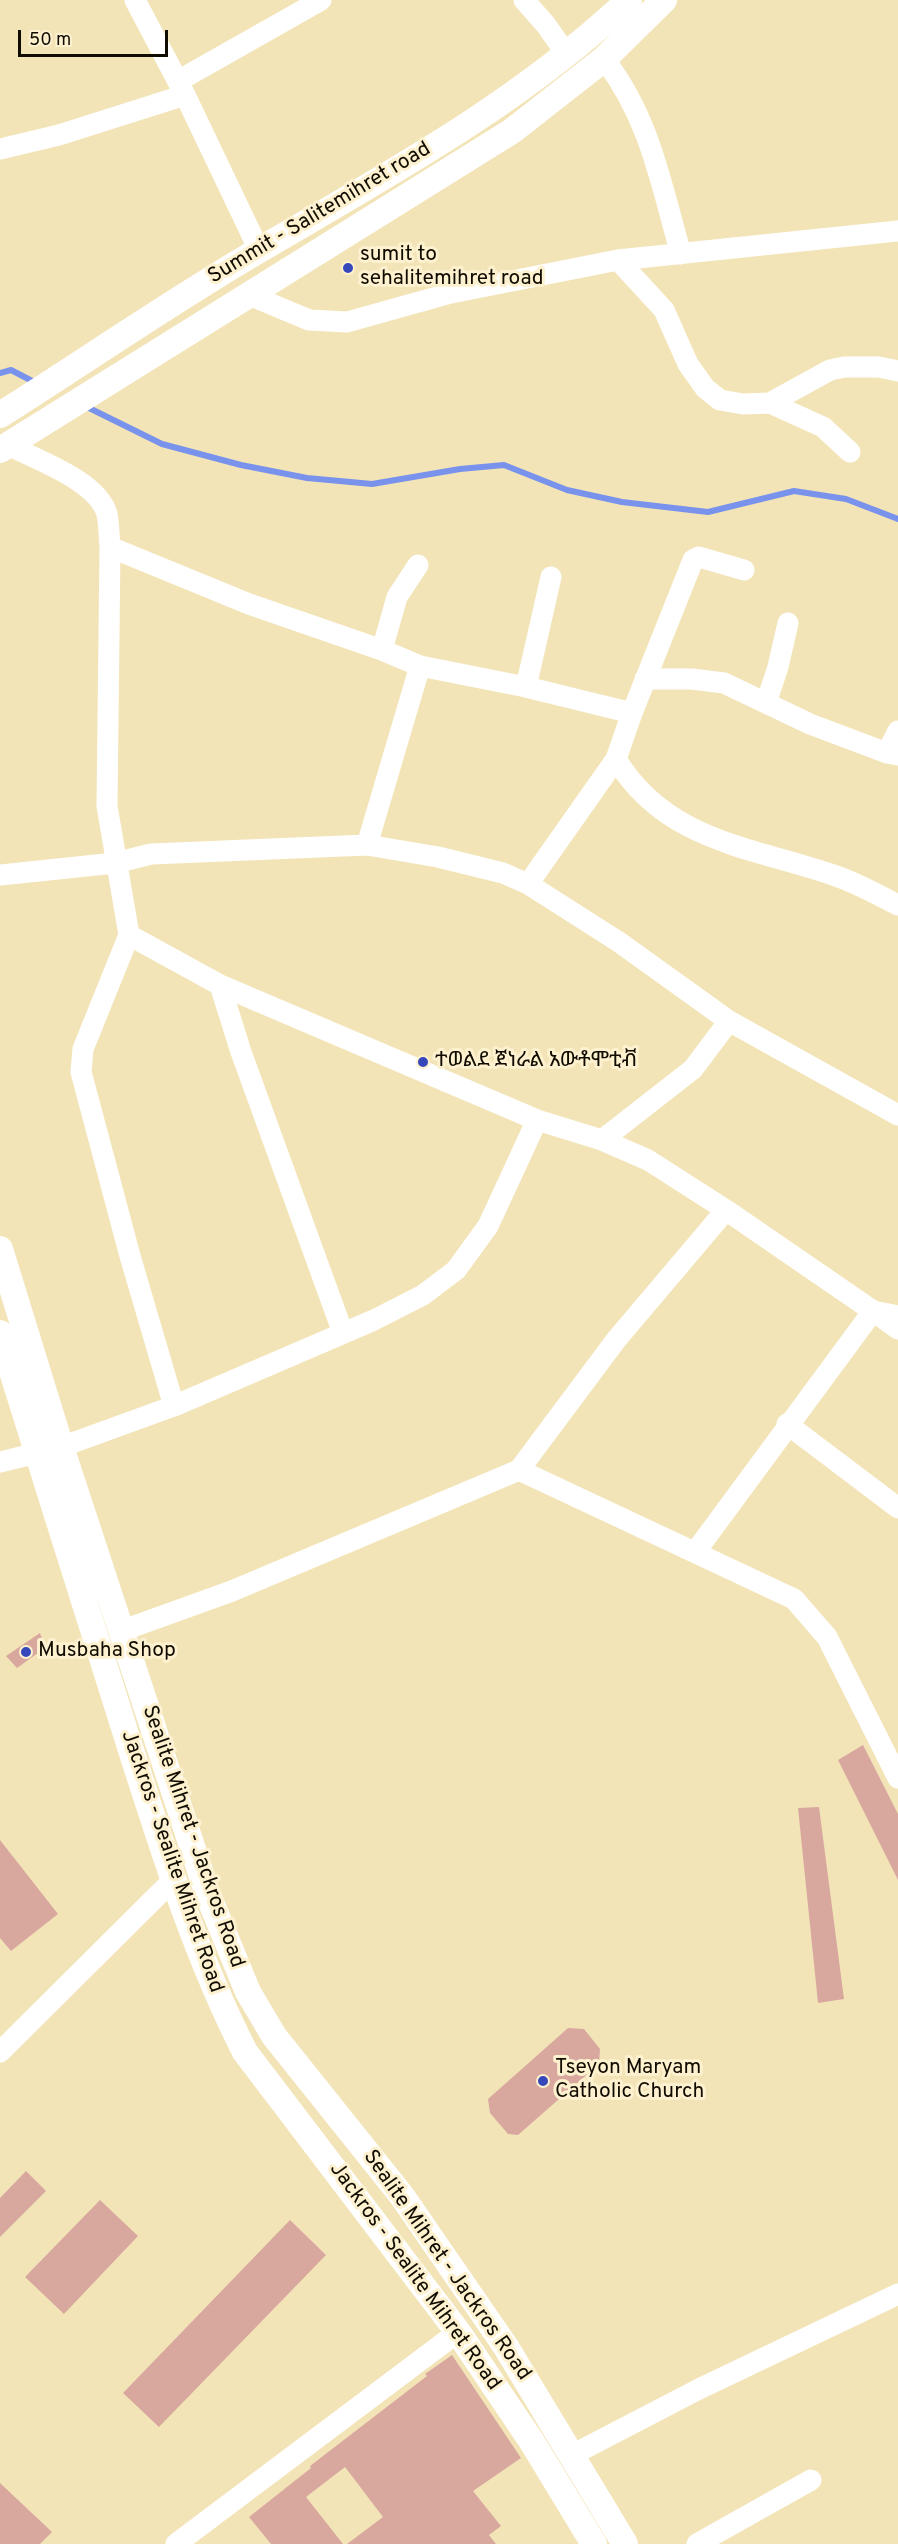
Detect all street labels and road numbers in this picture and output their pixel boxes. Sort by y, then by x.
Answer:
street label: Summit - Salitemihret road [204,137,436,291]
street label: Sealite Mihret - Jackros Road [135,1703,249,1971]
street label: Jackros - Sealite Mihret Road [114,1728,228,1996]
street label: Sealite Mihret - Jackros Road [357,2146,535,2386]
street label: Jackros - Sealite Mihret Road [323,2158,505,2396]

